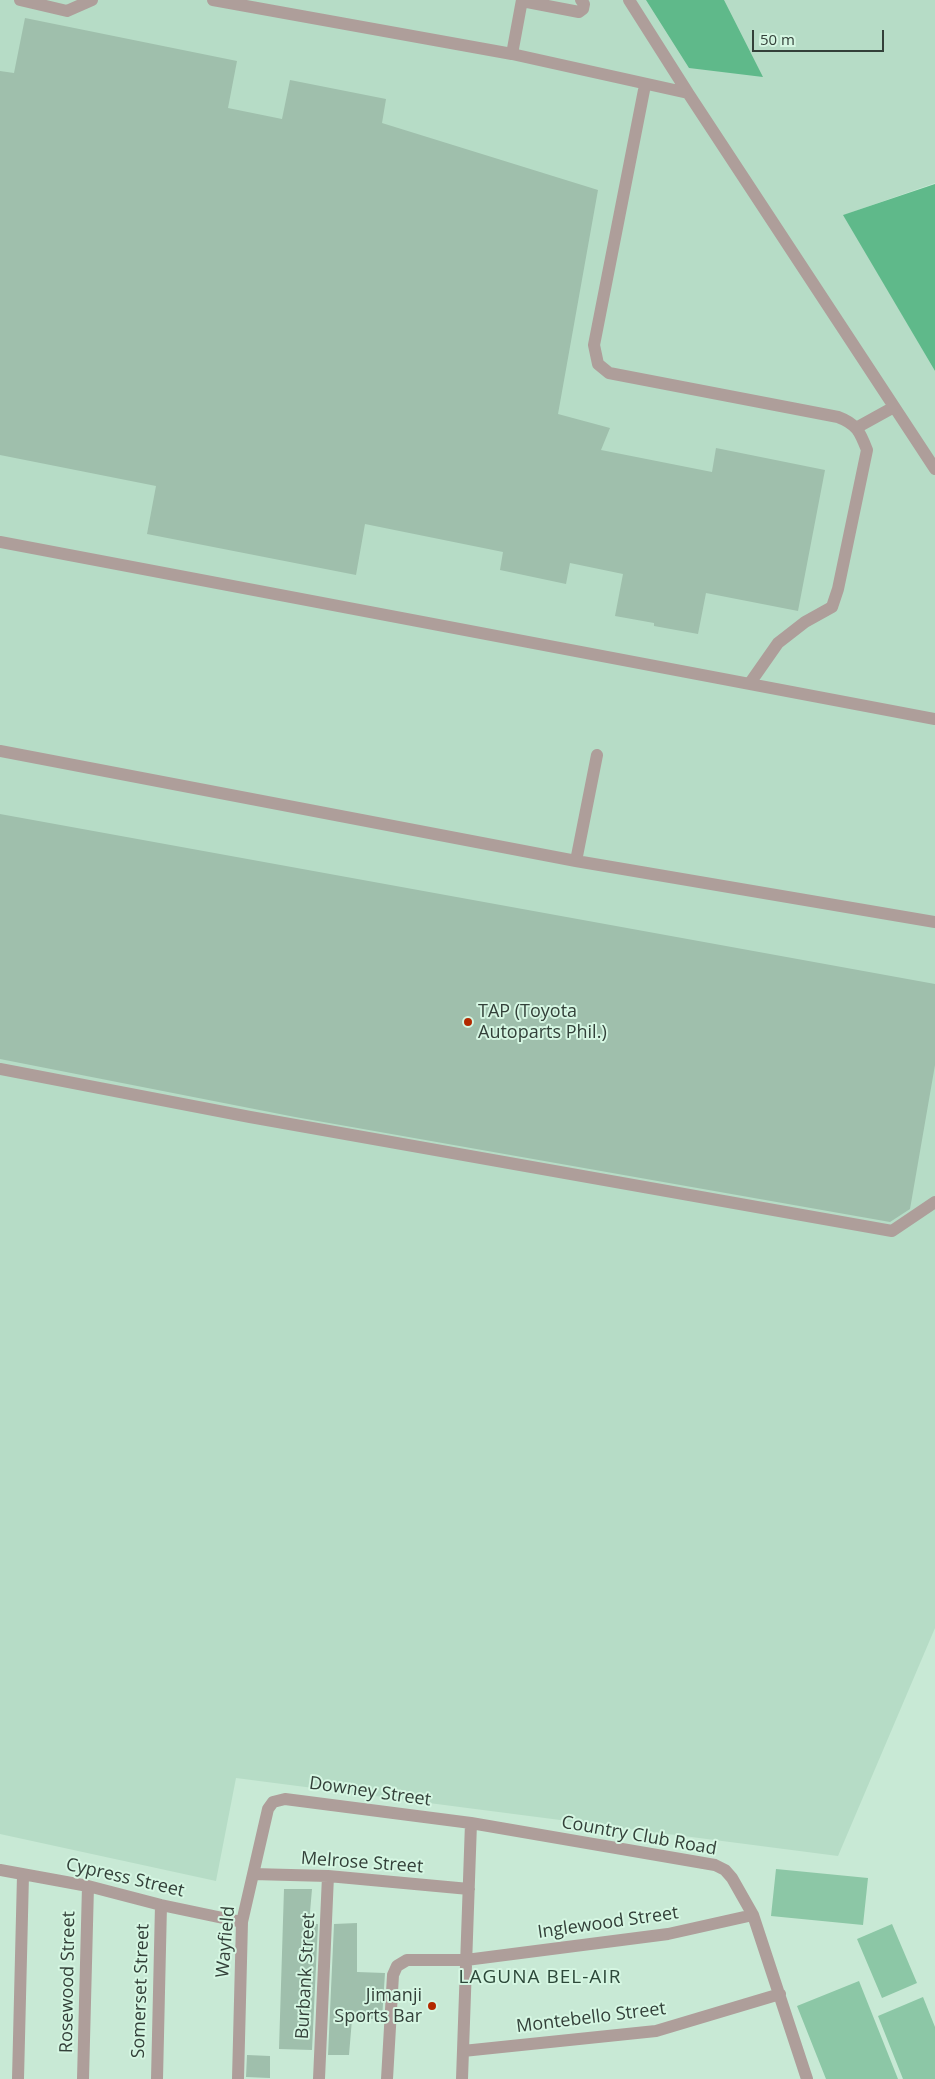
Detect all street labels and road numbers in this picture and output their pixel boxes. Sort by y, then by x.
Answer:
street label: Downey Street [308,1773,432,1811]
street label: Country Club Road [560,1812,718,1860]
street label: Melrose Street [300,1848,424,1878]
street label: Cypress Street [64,1854,186,1902]
street label: Inglewood Street [536,1902,680,1944]
street label: Wayfield [212,1905,240,1979]
street label: Rosewood Street [56,1911,80,2053]
street label: Burbank Street [292,1912,320,2040]
street label: Somerset Street [128,1923,154,2059]
street label: Montebello Street [515,1998,667,2038]

